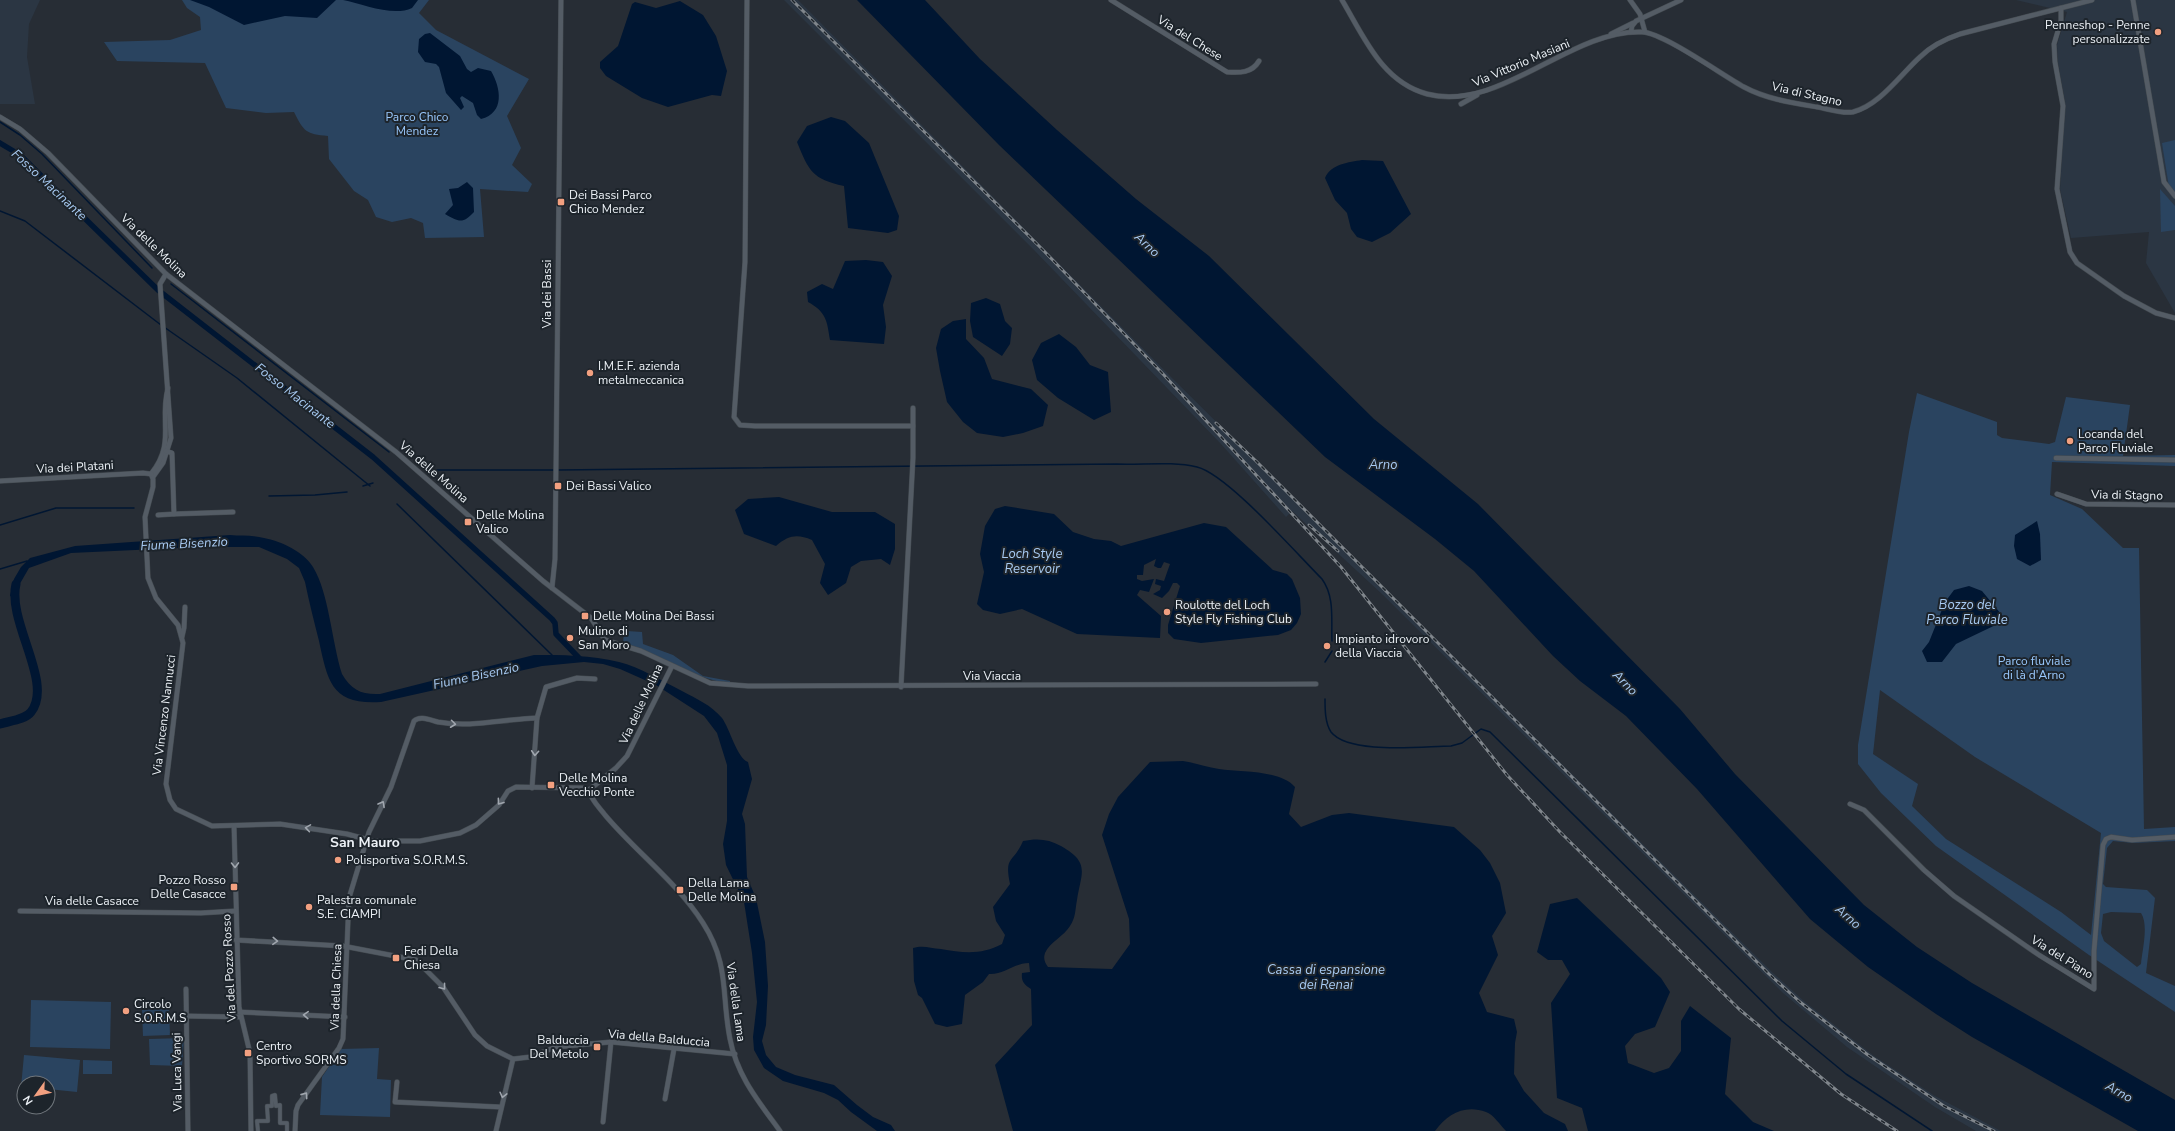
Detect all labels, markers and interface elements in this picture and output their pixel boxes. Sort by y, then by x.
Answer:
street label: Via del Chese [1154,11,1226,64]
place label: Penneshop - Penne personalizzate [2045,17,2150,47]
marker: Penneshop - Penne personalizzate [2153,27,2163,37]
street label: Via Vittorio Masiani [1469,35,1572,91]
street label: Via di Stagno [1769,78,1844,110]
park label: Parco Chico Mendez [386,109,449,139]
water label: Fosso Macinante [7,145,91,225]
place label: Dei Bassi Parco Chico Mendez [569,187,652,217]
marker: Dei Bassi Parco Chico Mendez [556,197,566,207]
street label: Via delle Molina [116,209,191,282]
water label: Arno [1130,228,1164,261]
street label: Via dei Bassi [539,260,555,329]
place label: I.M.E.F. azienda metalmeccanica [598,358,684,388]
water label: Fosso Macinante [251,359,339,433]
marker: I.M.E.F. azienda metalmeccanica [585,368,595,378]
place label: Locanda del Parco Fluviale [2078,426,2153,456]
marker: Locanda del Parco Fluviale [2065,436,2075,446]
street label: Via delle Molina [395,437,472,507]
water label: Arno [1368,456,1397,474]
street label: Via dei Platani [35,457,114,477]
place label: Dei Bassi Valico [566,478,652,494]
marker: Dei Bassi Valico [553,481,563,491]
street label: Via di Stagno [2090,486,2163,504]
place label: Delle Molina Valico [475,507,544,537]
marker: Delle Molina Valico [463,517,473,527]
water label: Fiume Bisenzio [140,533,228,555]
water label: Loch Style Reservoir [1002,545,1063,578]
water label: Bozzo del Parco Fluviale [1926,596,2008,629]
place label: Roulotte del Loch Style Fly Fishing Club [1175,597,1292,627]
marker: Roulotte del Loch Style Fly Fishing Club [1162,607,1172,617]
place label: Delle Molina Dei Bassi [593,608,714,624]
marker: Delle Molina Dei Bassi [580,611,590,621]
place label: Mulino di San Moro [578,623,630,653]
place label: Impianto idrovoro della Viaccia [1335,631,1430,661]
marker: Mulino di San Moro [565,633,575,643]
marker: Impianto idrovoro della Viaccia [1322,641,1332,651]
park label: Parco fluviale di là d'Arno [1998,653,2070,683]
street label: Via Vincenzo Nannucci [149,654,179,777]
water label: Fiume Bisenzio [431,658,521,694]
street label: Via delle Molina [615,661,667,748]
water label: Arno [1608,666,1642,700]
street label: Via Viaccia [962,668,1021,684]
one-way arrow [450,719,456,728]
one-way arrow [530,750,539,756]
place label: Delle Molina Vecchio Ponte [558,770,635,800]
marker: Delle Molina Vecchio Ponte [546,780,556,790]
one-way arrow [497,798,505,805]
one-way arrow [378,801,385,808]
one-way arrow [305,824,311,833]
district label: San Mauro [330,833,400,852]
place label: Polisportiva S.O.R.M.S. [346,852,468,868]
marker: Polisportiva S.O.R.M.S. [333,855,343,865]
one-way arrow [231,862,239,868]
place label: Pozzo Rosso Delle Casacce [151,872,226,902]
place label: Della Lama Delle Molina [688,875,756,905]
marker: Pozzo Rosso Delle Casacce [229,882,239,892]
marker: Della Lama Delle Molina [675,885,685,895]
place label: Palestra comunale S.E. CIAMPI [317,892,416,922]
street label: Via delle Casacce [44,893,139,909]
water label: Arno [1830,900,1865,933]
marker: Palestra comunale S.E. CIAMPI [304,902,314,912]
street label: Via del Pozzo Rosso [218,913,240,1023]
street label: Via del Piano [2027,931,2097,983]
one-way arrow [272,937,278,946]
street label: Via della Chiesa [326,943,346,1032]
place label: Fedi Della Chiesa [404,943,458,973]
marker: Fedi Della Chiesa [391,953,401,963]
street label: Via della Lama [722,960,749,1043]
water label: Cassa di espansione dei Renai [1267,961,1385,994]
one-way arrow [438,983,445,990]
place label: Circolo S.O.R.M.S [134,996,186,1026]
marker: Circolo S.O.R.M.S [121,1006,131,1016]
one-way arrow [303,1010,309,1019]
street label: Via della Balduccia [606,1025,711,1050]
street label: Via Luca Vangi [168,1032,186,1113]
place label: Balduccia Del Metolo [529,1032,589,1062]
place label: Centro Sportivo SORMS [256,1038,347,1068]
marker: Balduccia Del Metolo [592,1042,602,1052]
marker: Centro Sportivo SORMS [243,1048,253,1058]
north arrow [16,1075,56,1115]
water label: Arno [2101,1077,2136,1107]
one-way arrow [500,1091,508,1098]
one-way arrow [300,1092,307,1099]
text: N [20,1093,37,1108]

